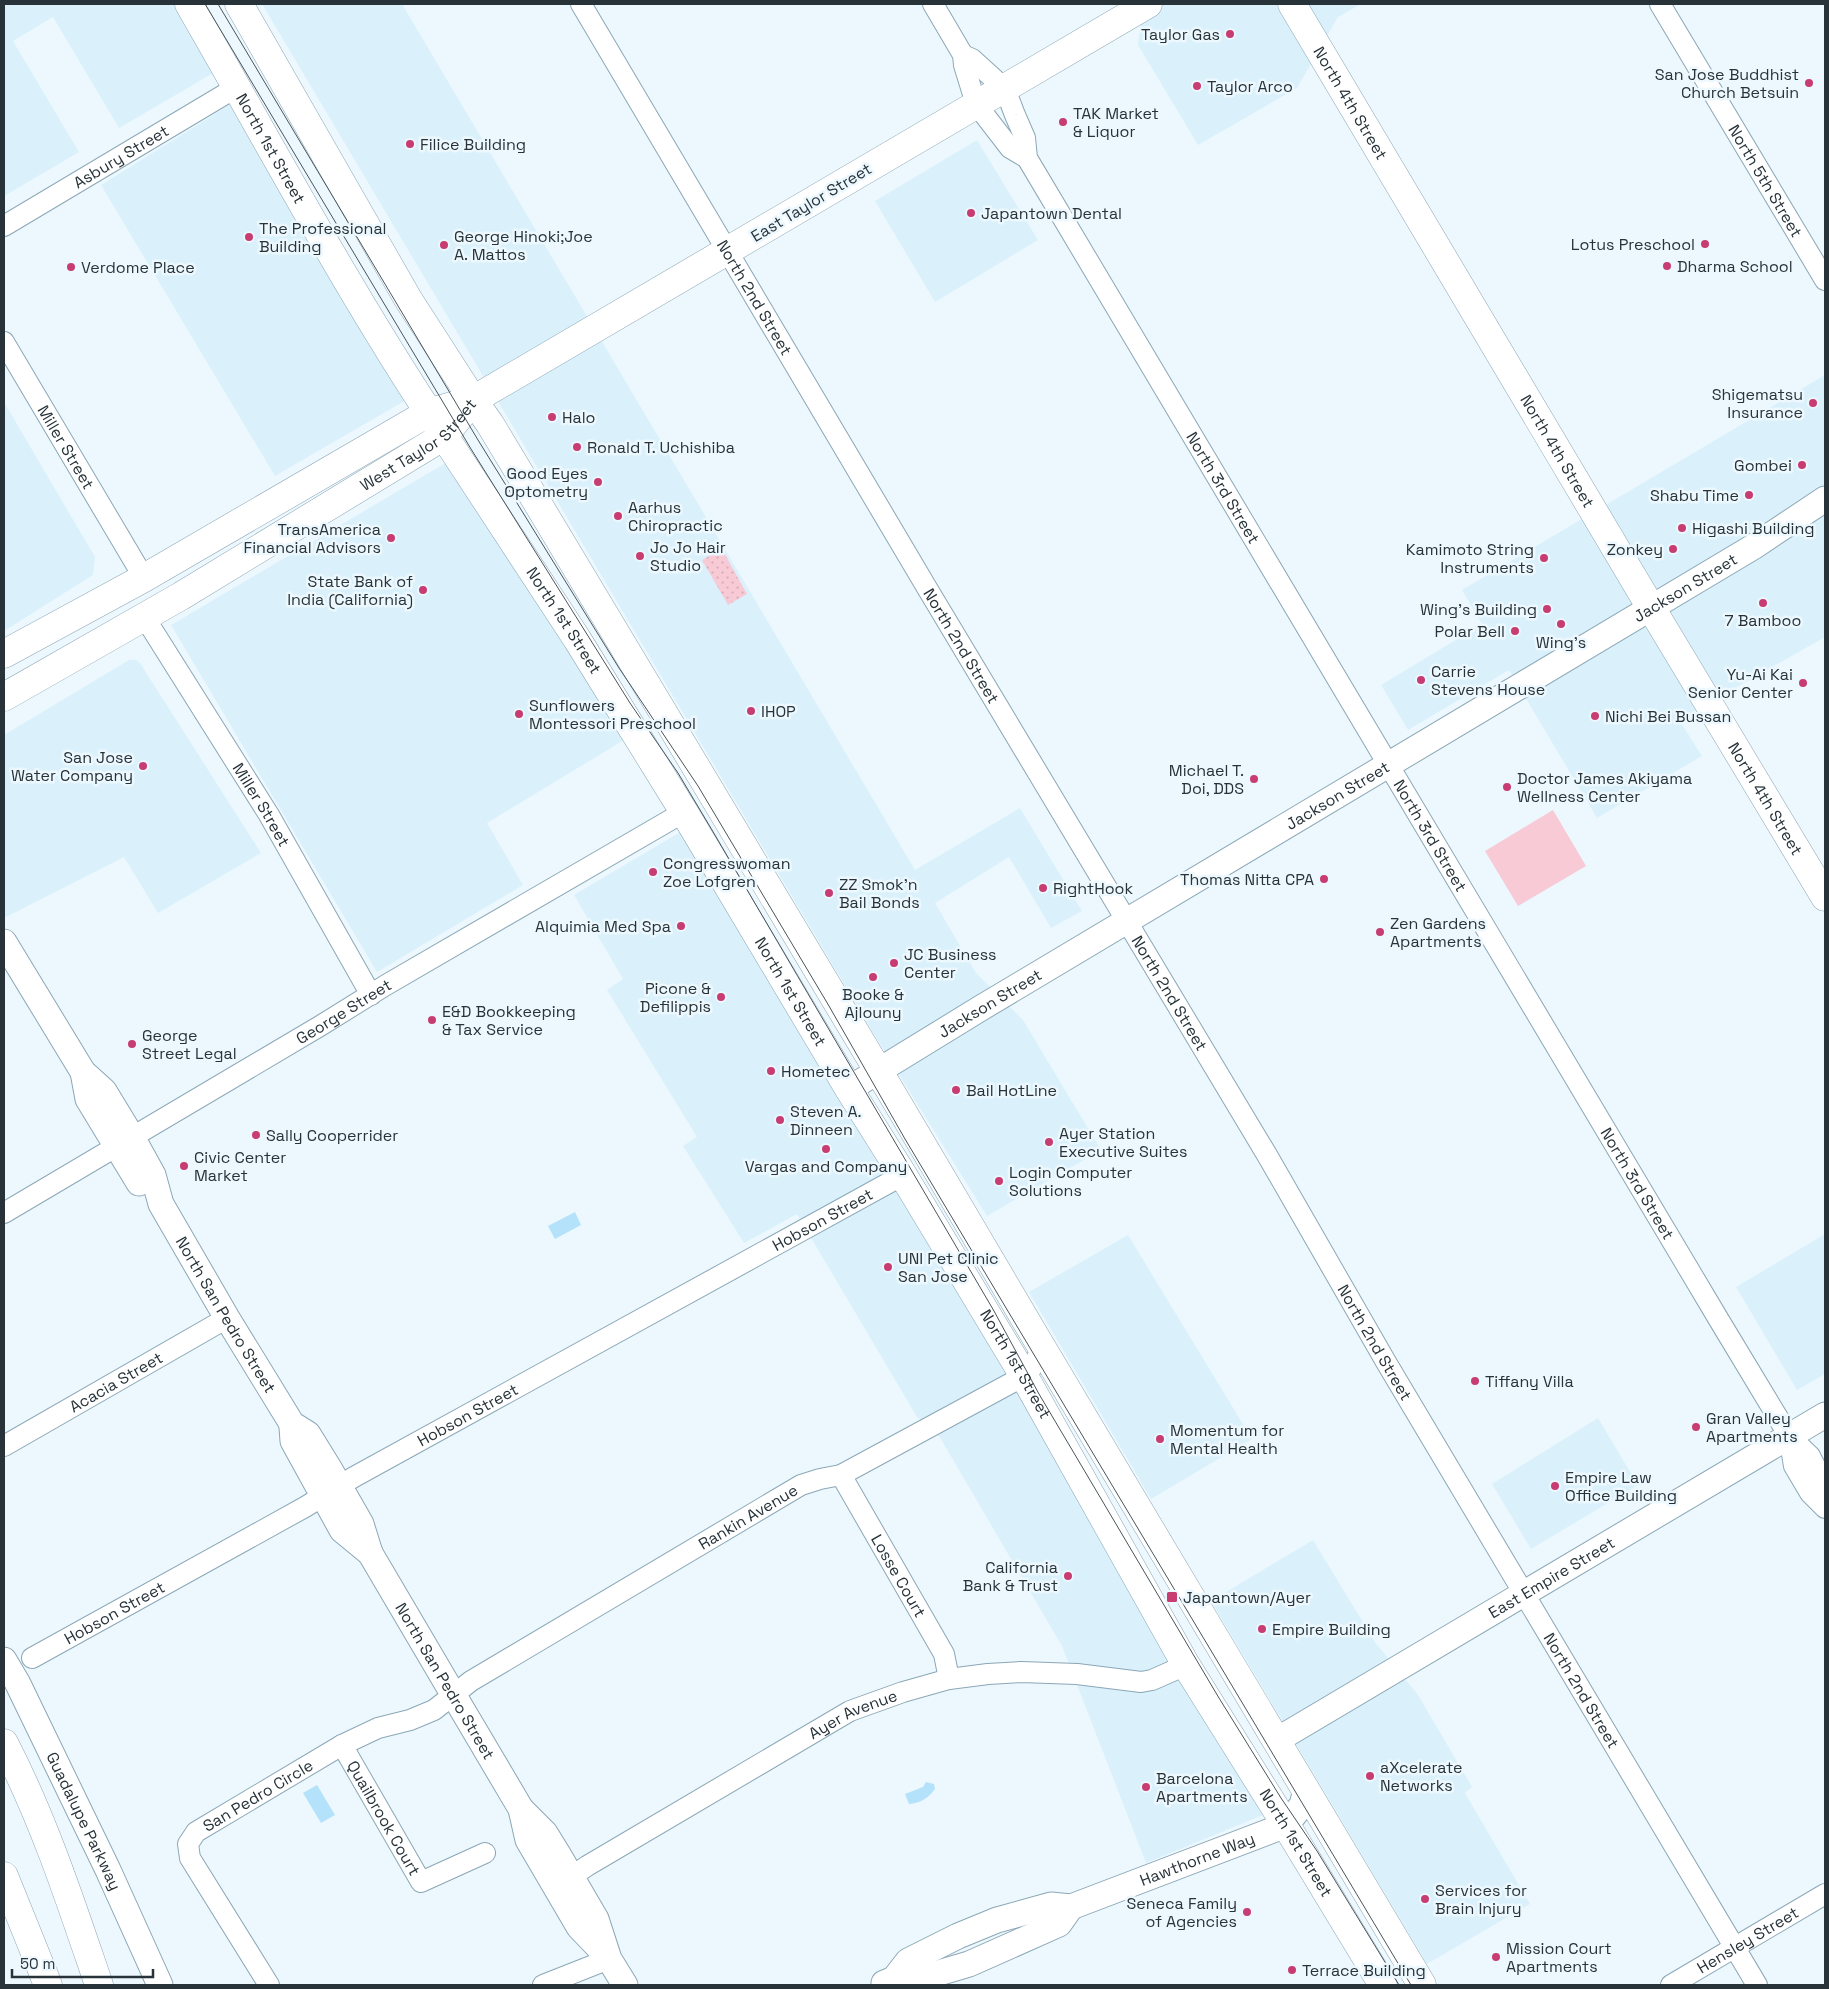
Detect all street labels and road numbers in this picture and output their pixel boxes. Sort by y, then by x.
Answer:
street label: North 4th Street [1309,43,1392,164]
street label: North 1st Street [231,90,310,207]
street label: Asbury Street [69,120,173,193]
street label: North 5th Street [1723,121,1807,241]
street label: East Taylor Street [747,158,875,247]
street label: North 2nd Street [712,236,797,359]
street label: North 4th Street [1516,391,1599,512]
street label: West Taylor Street [356,394,481,496]
street label: Miller Street [33,401,99,493]
street label: North 3rd Street [1181,428,1264,548]
street label: Jackson Street [1630,549,1741,627]
street label: North 1st Street [522,563,606,678]
street label: North 2nd Street [919,584,1004,707]
street label: North 4th Street [1723,738,1807,859]
street label: Jackson Street [1282,757,1393,835]
street label: Miller Street [228,759,295,850]
street label: North 3rd Street [1389,776,1471,896]
street label: North 2nd Street [1127,932,1212,1055]
street label: North 1st Street [750,933,831,1050]
street label: Jackson Street [934,964,1046,1043]
street label: George Street [292,974,395,1049]
street label: North 3rd Street [1596,1124,1679,1244]
street label: Hobson Street [769,1184,877,1256]
street label: North San Pedro Street [171,1233,280,1397]
street label: North 2nd Street [1333,1281,1416,1404]
street label: North 1st Street [975,1305,1056,1422]
street label: Acacia Street [66,1347,167,1417]
street label: Hobson Street [414,1379,522,1451]
street label: Rankin Avenue [695,1479,802,1555]
street label: Losse Court [866,1530,931,1621]
street label: East Empire Street [1485,1532,1619,1623]
street label: Hobson Street [60,1577,169,1649]
street label: North San Pedro Street [391,1599,499,1763]
street label: North 2nd Street [1539,1629,1624,1752]
street label: Ayer Avenue [805,1685,900,1744]
street label: Guadalupe Parkway [41,1749,126,1894]
street label: San Pedro Circle [199,1755,317,1837]
street label: Quailbrook Court [342,1757,425,1879]
street label: North 1st Street [1255,1785,1337,1901]
street label: Hawthorne Way [1137,1828,1258,1891]
street label: Hensley Street [1693,1902,1803,1978]

